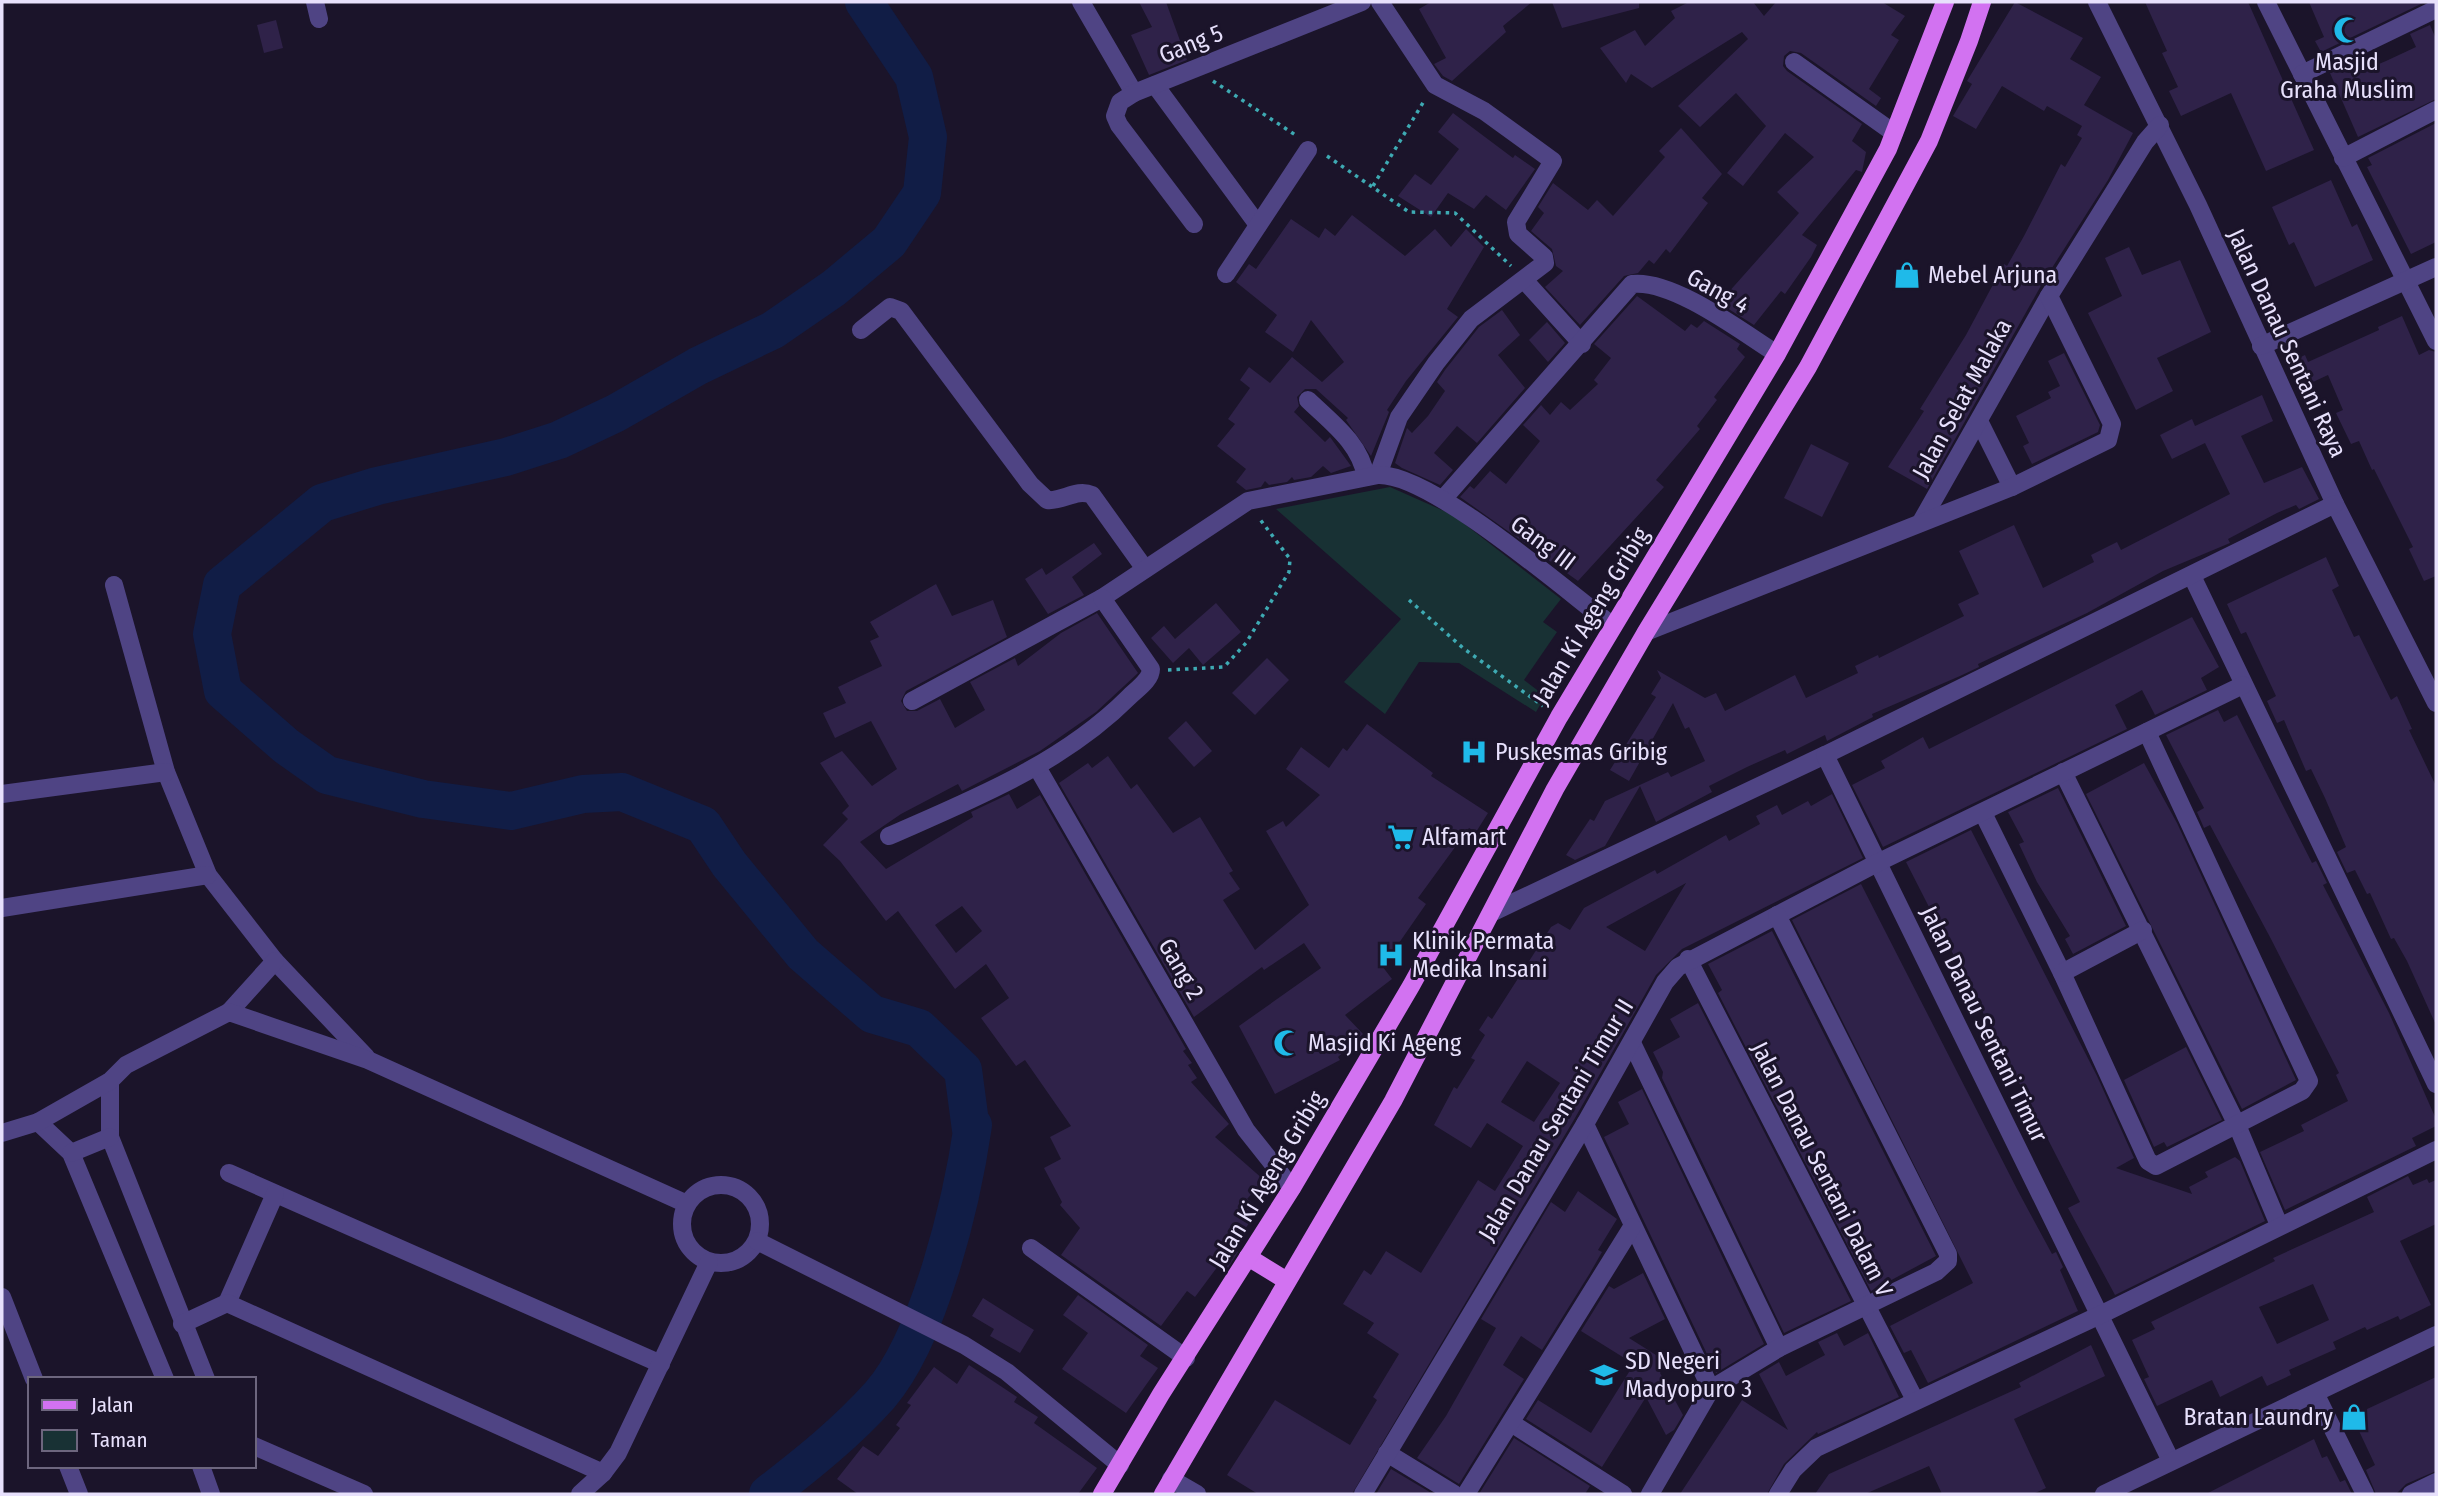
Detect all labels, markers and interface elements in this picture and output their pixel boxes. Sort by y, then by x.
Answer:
mosque icon: Masjid Graha Muslim [2332,15,2362,45]
street label: Gang 5 [1155,19,1227,69]
place label: Masjid Graha Muslim [2280,48,2414,104]
street label: Jalan Danau Sentani Raya [2222,224,2352,462]
shop icon: Mebel Arjuna [1892,260,1922,290]
place label: Mebel Arjuna [1928,261,2057,289]
street label: Gang 4 [1682,263,1754,319]
street label: Jalan Selat Malaka [1906,314,2018,484]
street label: Gang III [1505,510,1581,576]
street label: Jalan Ki Ageng Gribig [1527,522,1655,710]
hospital icon: Puskesmas Gribig [1459,737,1489,767]
place label: Puskesmas Gribig [1495,738,1668,766]
supermarket icon: Alfamart [1386,822,1416,852]
place label: Alfamart [1422,823,1506,851]
street label: Jalan Danau Sentani Timur [1915,901,2054,1147]
place label: Klinik Permata Medika Insani [1412,927,1554,983]
street label: Gang 2 [1152,934,1210,1004]
hospital icon: Klinik Permata Medika Insani [1376,940,1406,970]
street label: Jalan Danau Sentani Timur II [1473,994,1639,1246]
mosque icon: Masjid Ki Ageng [1272,1028,1302,1058]
place label: Masjid Ki Ageng [1308,1029,1462,1057]
street label: Jalan Danau Sentani Dalam V [1745,1037,1899,1302]
street label: Jalan Ki Ageng Gribig [1203,1086,1331,1274]
place label: SD Negeri Madyopuro 3 [1625,1347,1752,1403]
school or university icon: SD Negeri Madyopuro 3 [1589,1360,1619,1390]
legend [28,1377,256,1468]
text: Jalan [91,1392,134,1418]
shop icon: Bratan Laundry [2339,1402,2369,1432]
place label: Bratan Laundry [2183,1403,2333,1431]
text: Taman [91,1427,147,1453]

